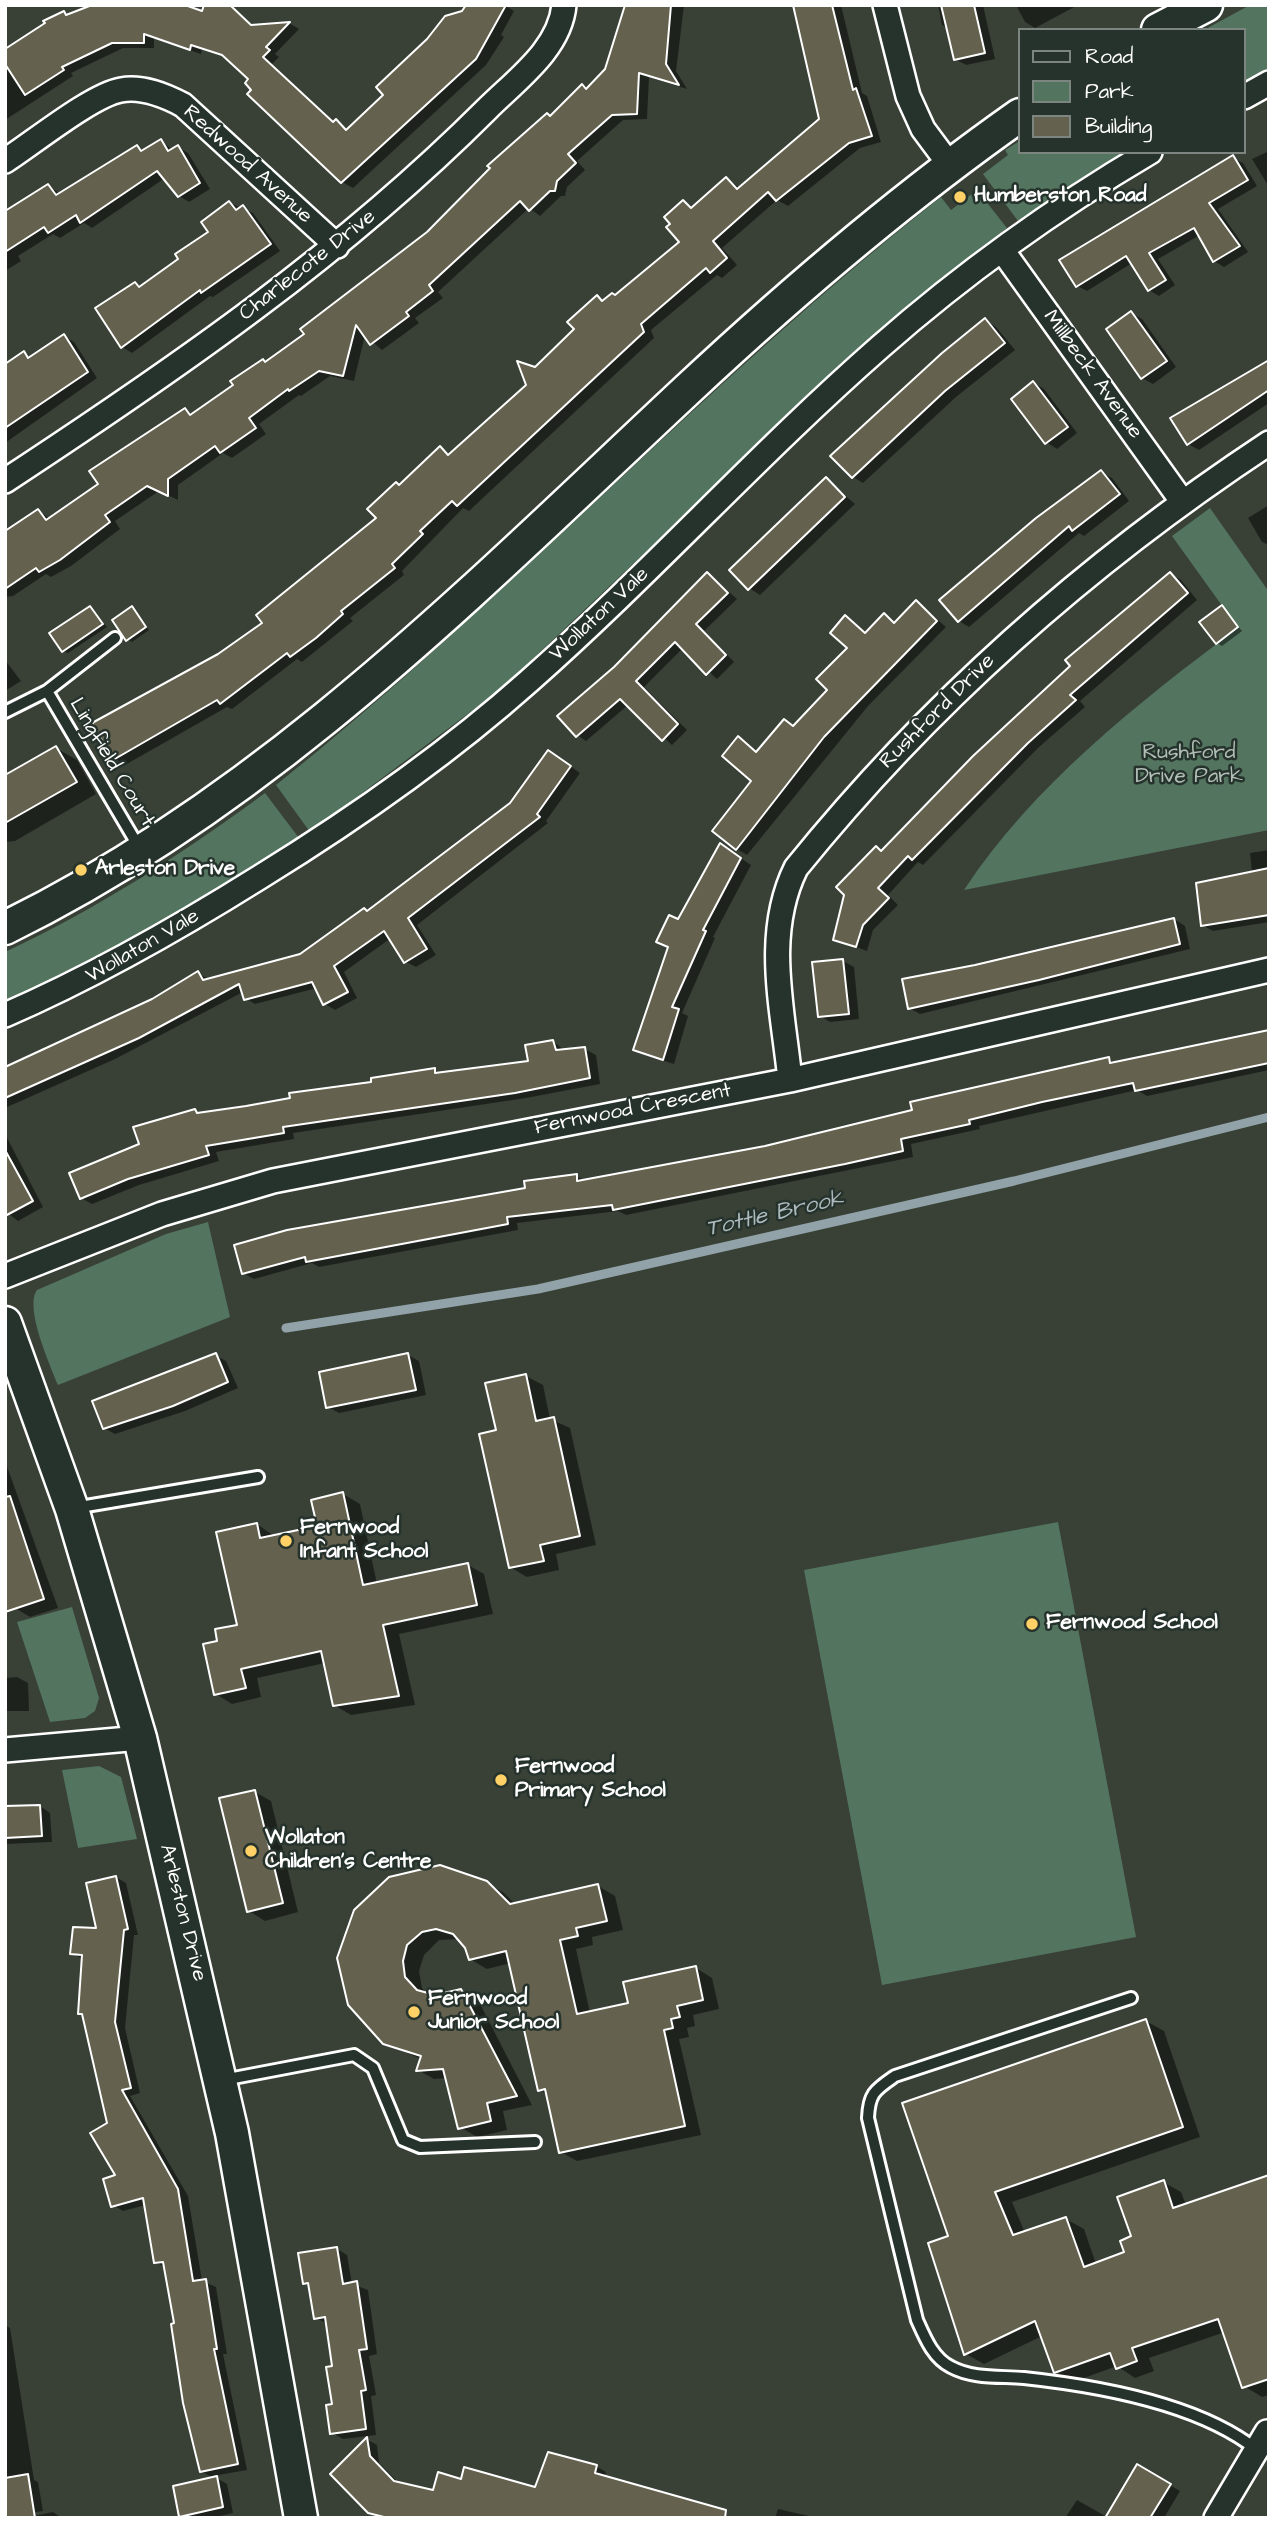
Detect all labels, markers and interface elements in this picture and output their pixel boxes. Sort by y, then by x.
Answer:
legend [1018,28,1246,154]
text: Road [1085,42,1133,71]
text: Park [1085,77,1134,106]
street label: Redwood Avenue [177,100,317,230]
text: Building [1085,112,1152,141]
place label: Humberston Road [974,184,1146,210]
marker: Humberston Road [952,189,968,205]
street label: Charlecote Drive [235,205,381,327]
street label: Millbeck Avenue [1037,306,1147,444]
street label: Wollaton Vale [545,563,655,667]
street label: Rushford Drive [875,649,1001,775]
street label: Lingfield Court [63,694,159,832]
park label: Rushford Drive Park [1135,741,1243,791]
place label: Arleston Drive [95,857,235,883]
marker: Arleston Drive [73,862,89,878]
street label: Wollaton Vale [82,904,204,990]
street label: Fernwood Crescent [533,1079,733,1141]
water label: Tottle Brook [704,1186,846,1244]
place label: Fernwood Infant School [300,1516,428,1566]
marker: Fernwood Infant School [278,1533,294,1549]
place label: Fernwood School [1046,1611,1218,1637]
marker: Fernwood School [1024,1616,1040,1632]
place label: Fernwood Primary School [515,1755,666,1805]
marker: Fernwood Primary School [493,1772,509,1788]
place label: Wollaton Children's Centre [265,1826,431,1876]
street label: Arleston Drive [153,1842,211,1984]
marker: Wollaton Children's Centre [243,1843,259,1859]
place label: Fernwood Junior School [428,1987,559,2037]
marker: Fernwood Junior School [406,2004,422,2020]

